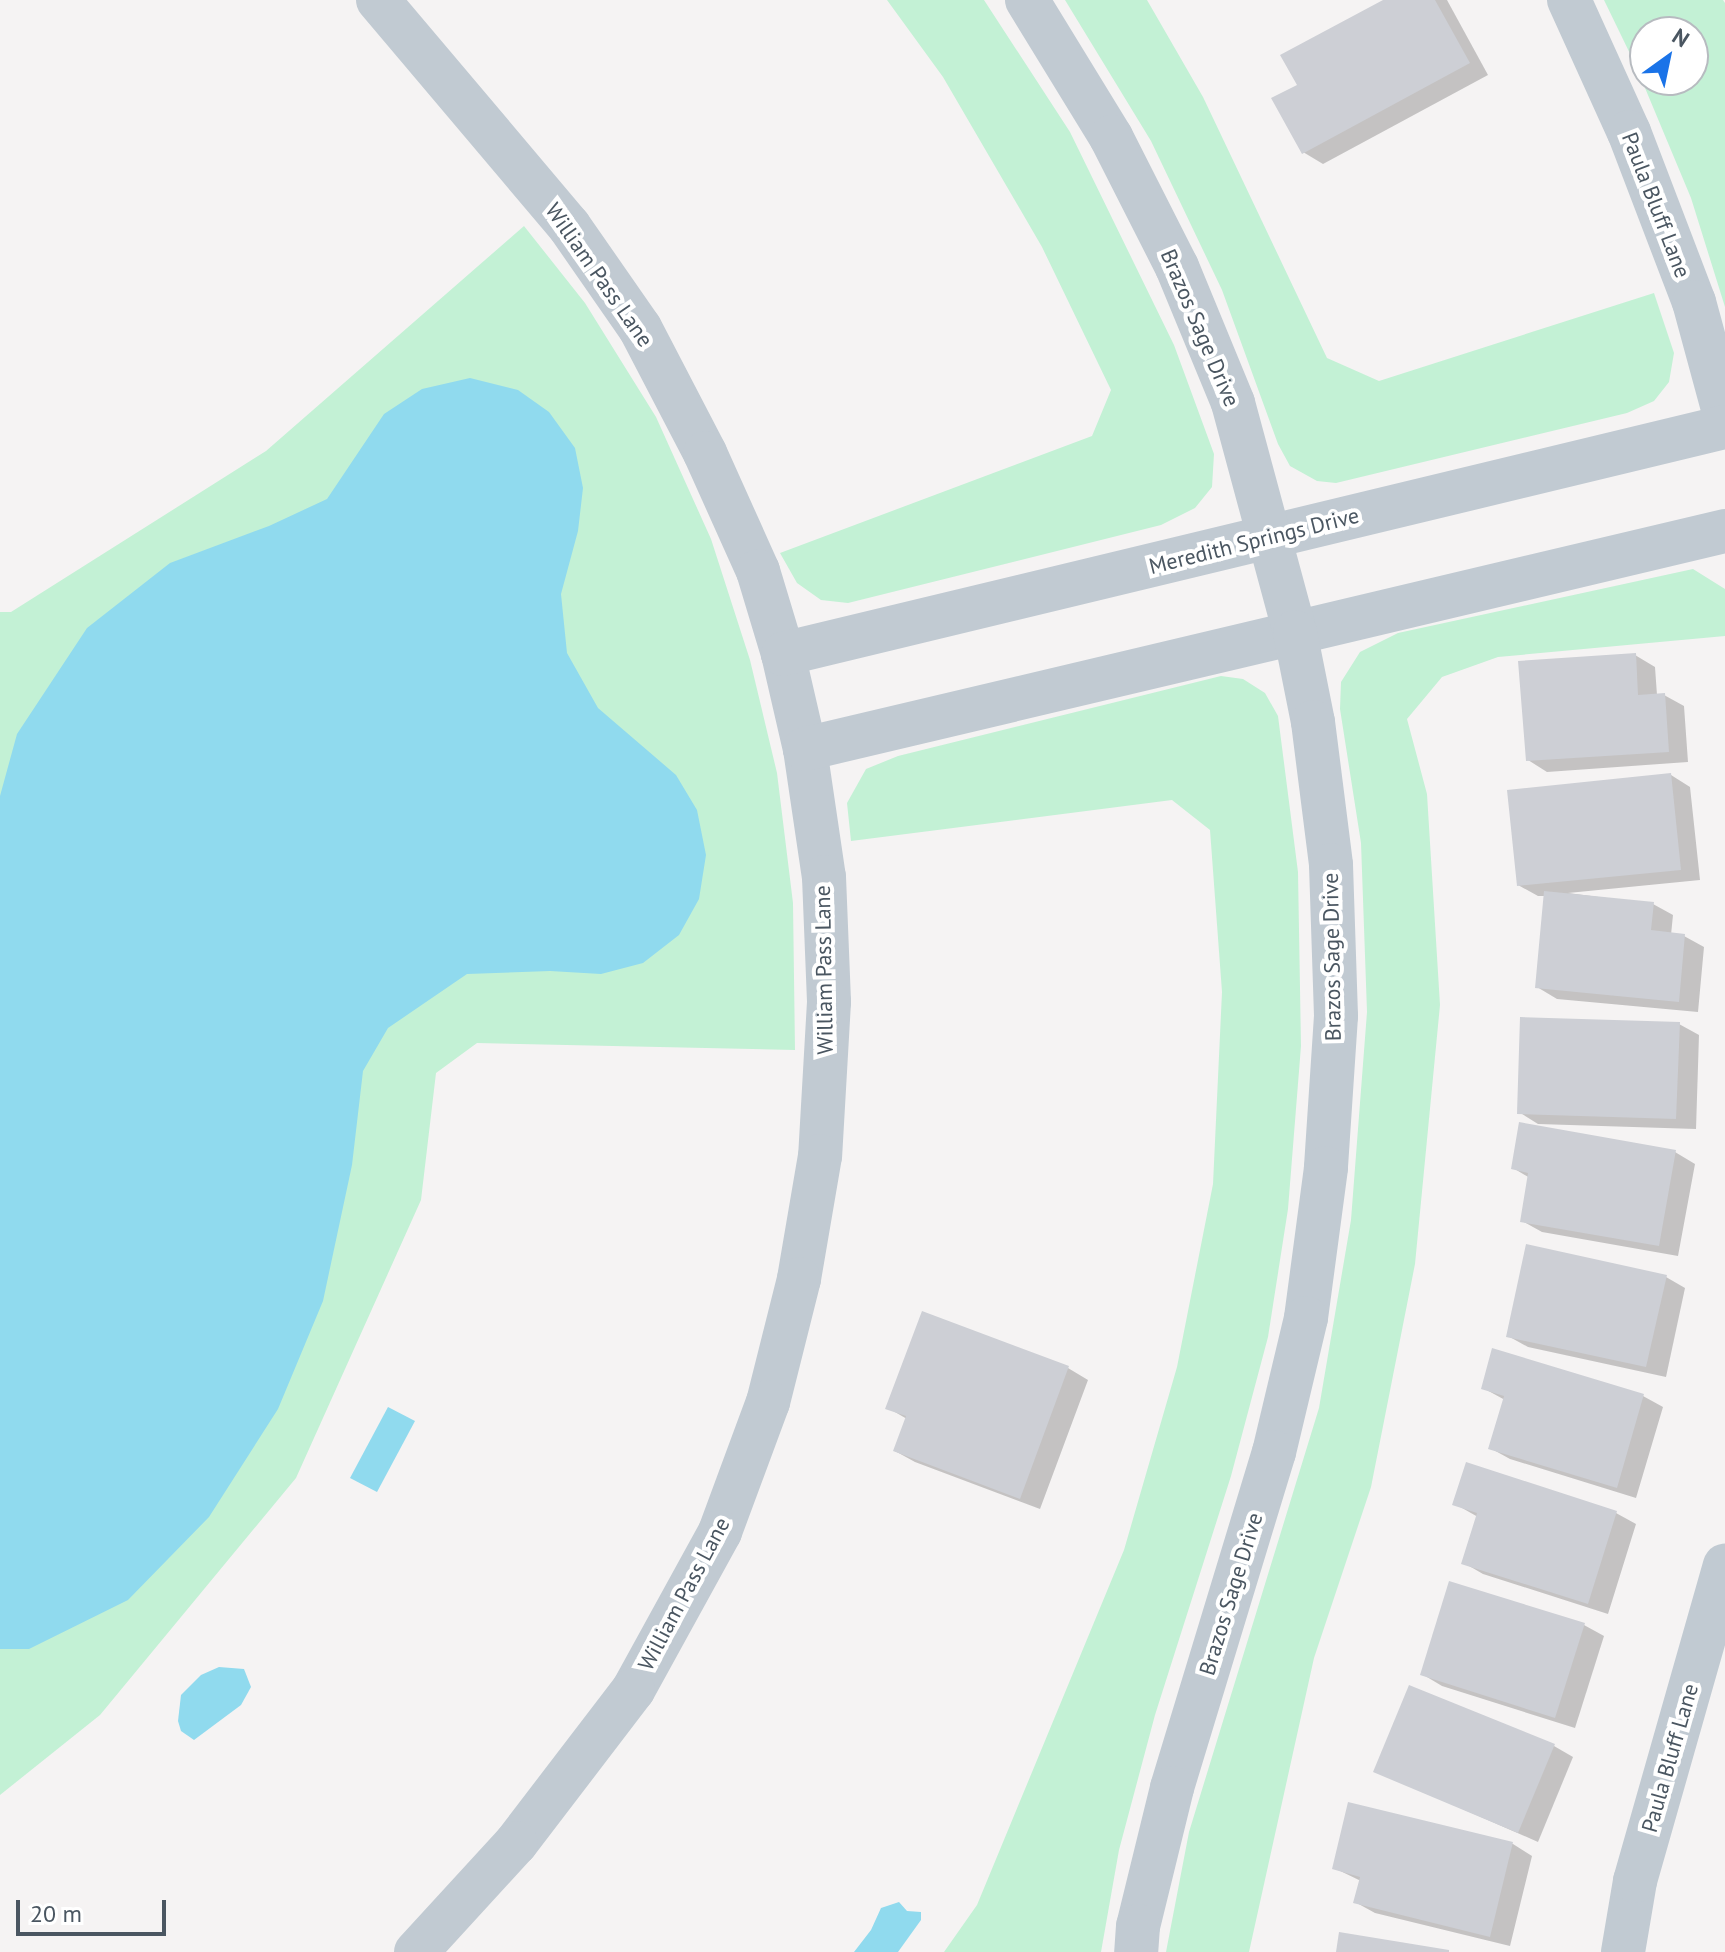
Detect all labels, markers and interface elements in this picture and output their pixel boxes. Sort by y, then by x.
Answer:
north arrow [1629,16,1709,96]
text: N [1667,22,1695,53]
street label: Paula Bluff Lane [1616,129,1696,281]
street label: William Pass Lane [540,198,658,352]
street label: Brazos Sage Drive [1155,245,1245,411]
street label: Meredith Springs Drive [1146,502,1362,580]
street label: Brazos Sage Drive [1317,873,1347,1041]
street label: William Pass Lane [809,885,839,1055]
street label: Brazos Sage Drive [1194,1510,1268,1678]
street label: William Pass Lane [633,1513,735,1675]
street label: Paula Bluff Lane [1636,1681,1704,1835]
scale bar [20,1884,170,1934]
text: 20 m [30,1898,82,1929]

